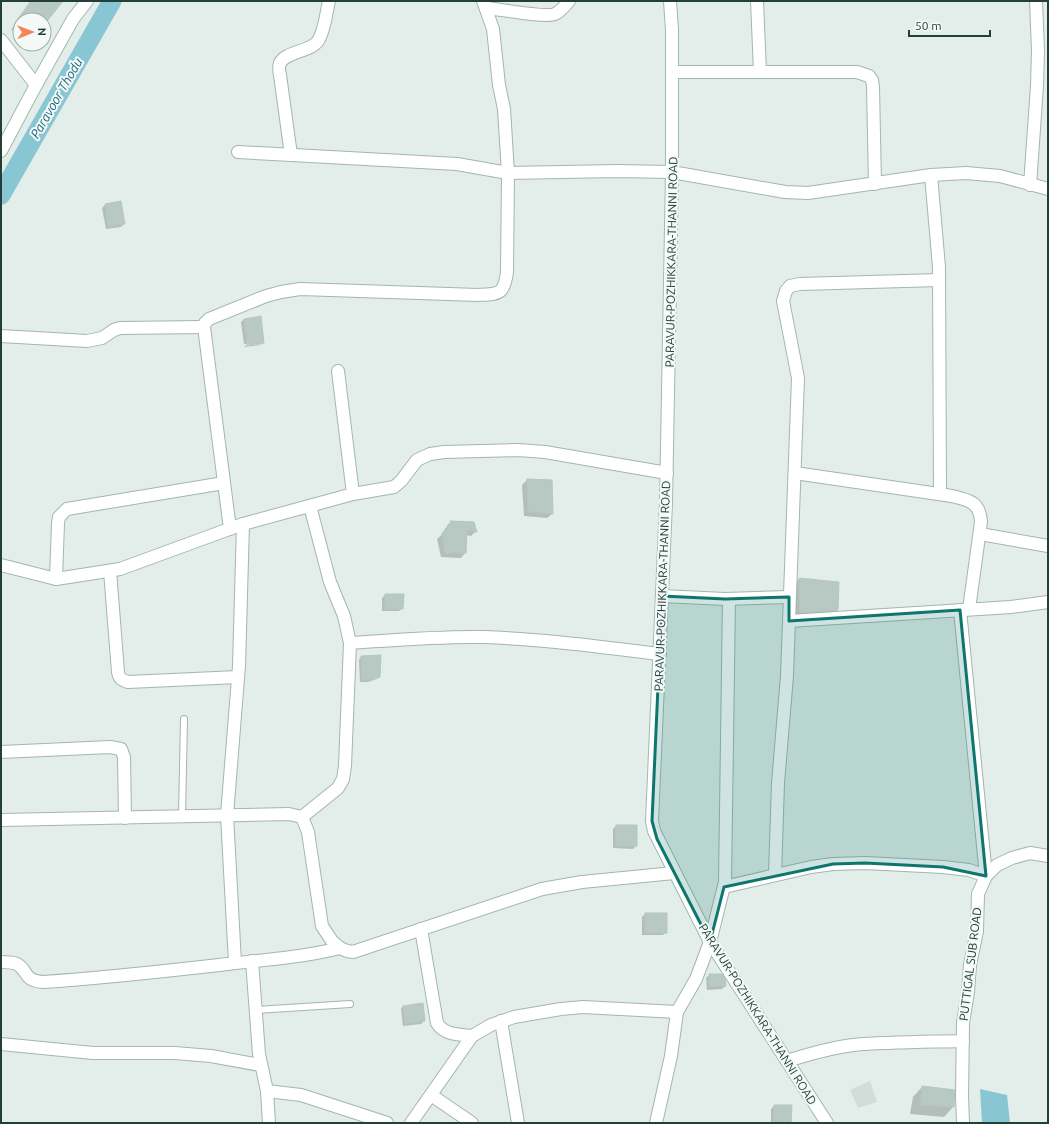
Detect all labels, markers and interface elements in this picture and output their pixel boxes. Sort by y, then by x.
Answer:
north arrow [12,12,52,52]
scale bar [909,12,990,38]
text: 50 m [915,19,942,32]
text: N [36,28,48,36]
water label: Paravoor Thodu [27,55,85,141]
street label: PARAVUR-POZHIKKARA-THANNI ROAD [663,156,679,368]
street label: PARAVUR-POZHIKKARA-THANNI ROAD [652,480,672,692]
street label: PUTTIGAL SUB ROAD [957,906,983,1022]
street label: PARAVUR-POZHIKKARA-THANNI ROAD [697,921,819,1107]

